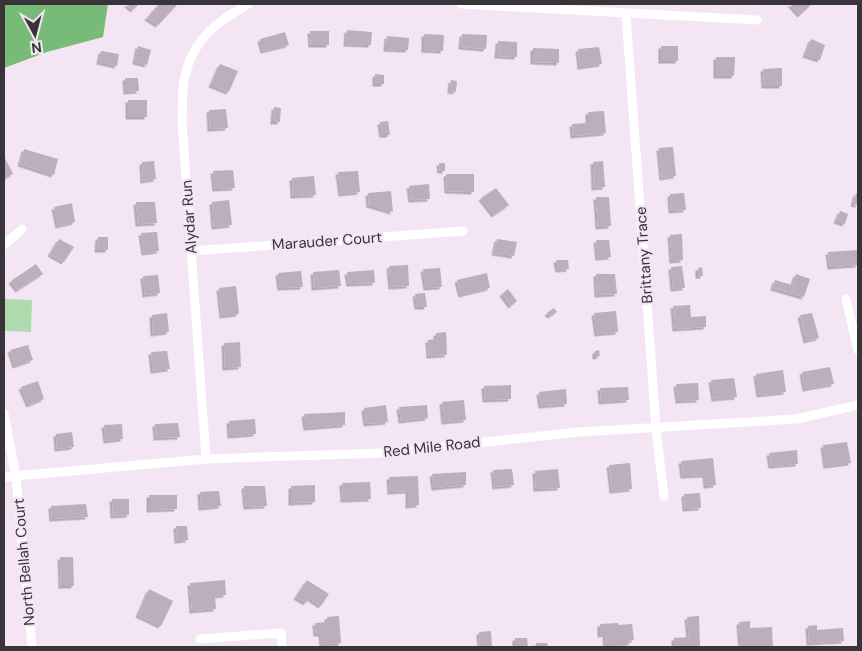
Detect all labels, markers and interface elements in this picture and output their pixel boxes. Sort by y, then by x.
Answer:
north arrow [10,10,60,60]
text: N [30,38,43,57]
street label: Alydar Run [176,179,202,255]
street label: Brittany Trace [631,206,657,304]
street label: Marauder Court [271,227,383,255]
street label: Red Mile Road [383,432,481,462]
street label: North Bellah Court [8,497,40,627]

